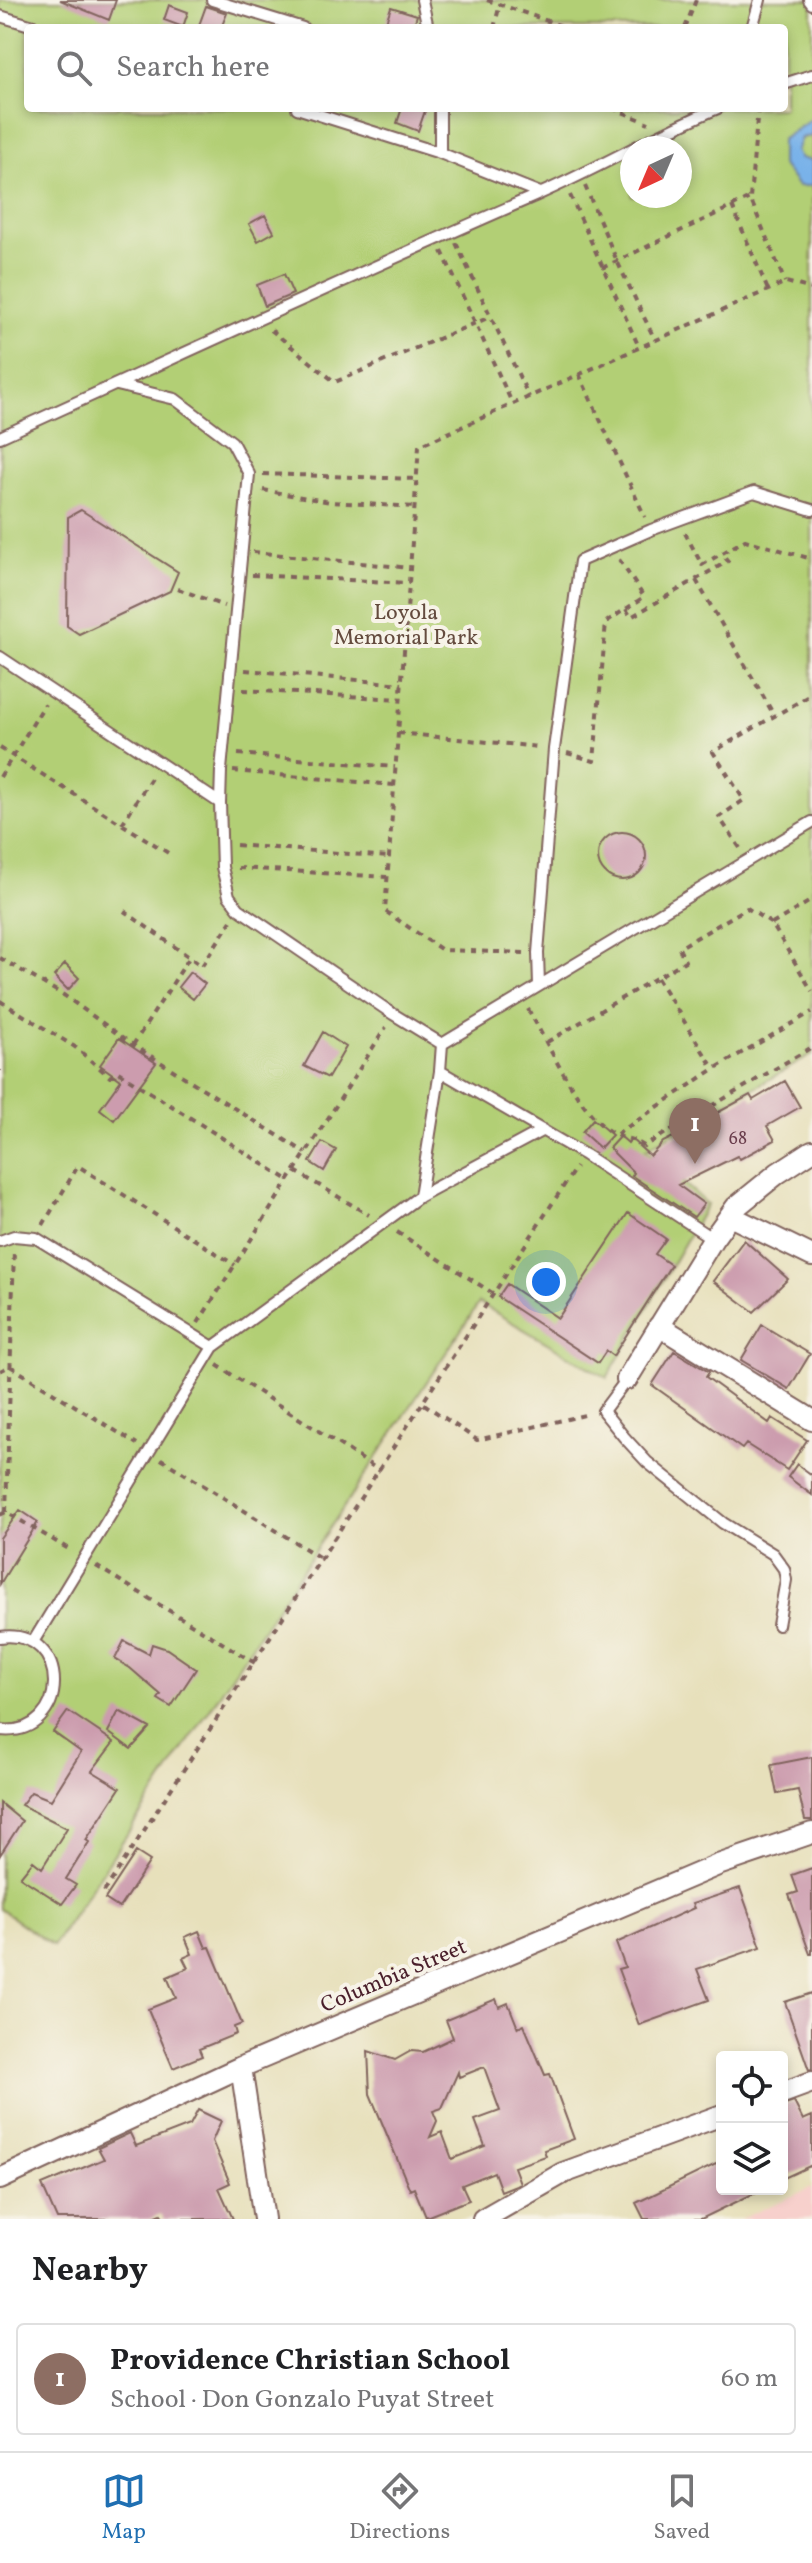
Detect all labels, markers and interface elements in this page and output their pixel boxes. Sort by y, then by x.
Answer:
search box [24,24,788,112]
icon: search [52,46,96,90]
text: Search here [116,47,270,89]
north arrow [620,136,692,208]
park label: Loyola Memorial Park [334,598,478,654]
pin: 1 [669,1098,721,1164]
house number: 68 [729,1127,747,1152]
your location [526,1262,566,1302]
street label: Columbia Street [316,1932,472,2022]
map controls [716,2051,788,2195]
button: locate [716,2051,788,2123]
button: layers [716,2123,788,2195]
text: Nearby [32,2248,148,2295]
text: Providence Christian School [110,2340,510,2382]
text: 1 [55,2361,65,2397]
text: 60 m [721,2361,778,2397]
text: School · Don Gonzalo Puyat Street [110,2382,494,2418]
tab: Map [102,2469,146,2548]
tab: Directions [349,2469,450,2548]
tab: Saved [654,2469,710,2548]

